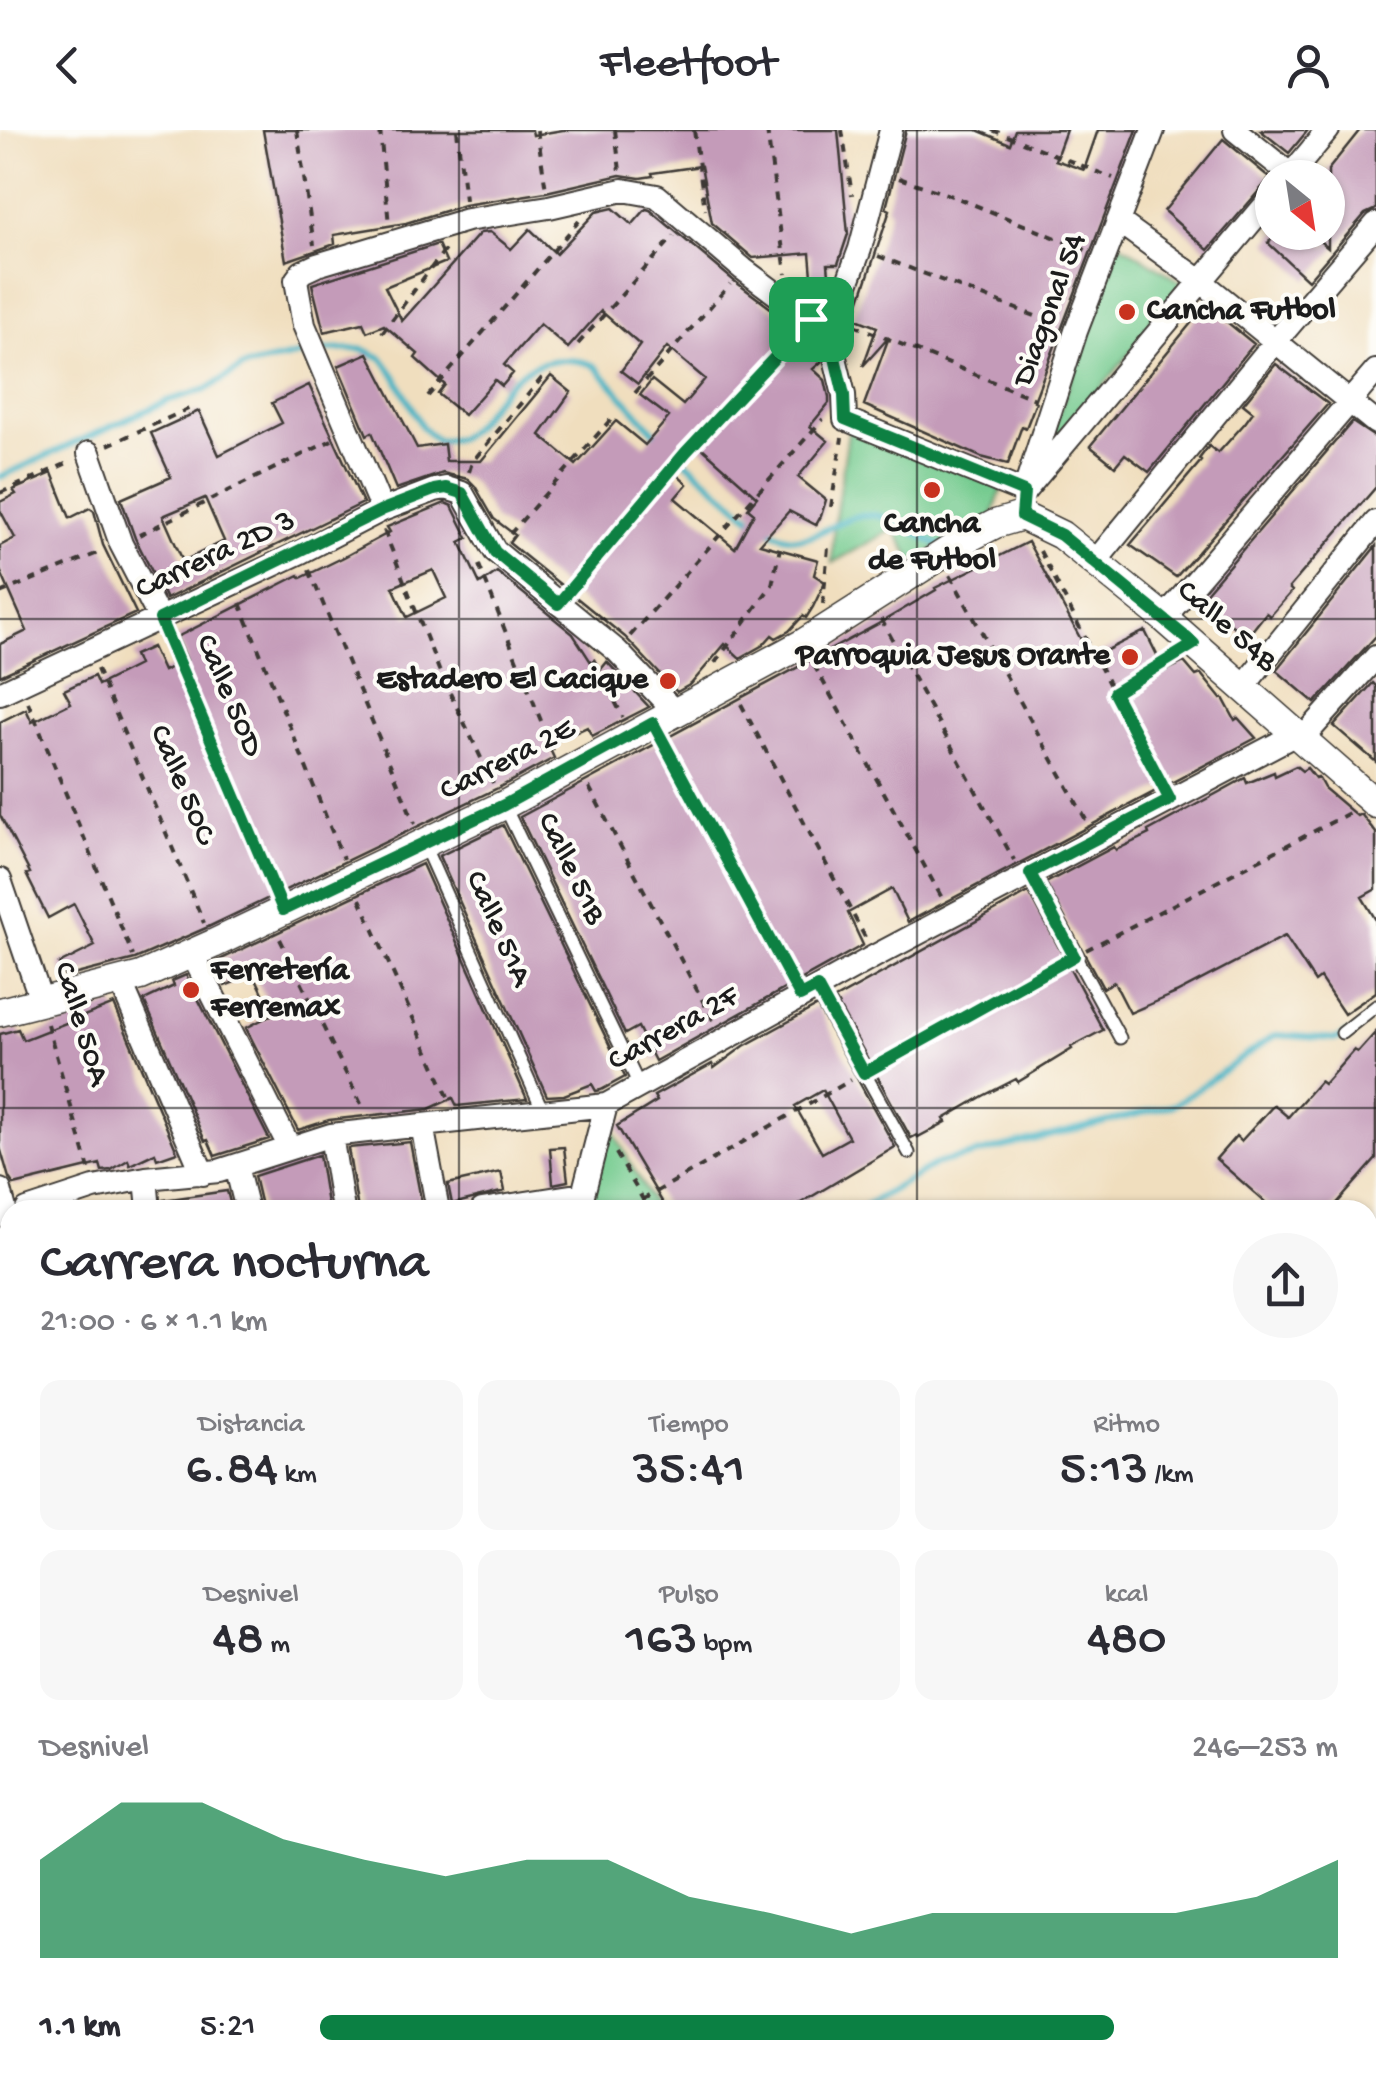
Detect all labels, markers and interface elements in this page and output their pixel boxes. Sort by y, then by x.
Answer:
icon: back [40,38,95,93]
icon: person [1281,38,1336,93]
text: Fleetfoot [600,39,776,92]
north arrow [1255,160,1345,250]
map controls [1255,160,1345,250]
street label: Diagonal 54 [1005,228,1096,394]
pin [769,277,854,362]
icon: arrive [784,292,839,347]
place label: Cancha Futbol [1147,293,1336,331]
marker: Cancha Futbol [1116,301,1138,323]
marker: Cancha de Futbol [921,479,943,501]
street label: Carrera 2D 3 [130,503,302,609]
place label: Cancha de Futbol [868,506,996,581]
street label: Calle 54B [1168,573,1285,682]
street label: Calle 50D [185,629,271,763]
place label: Parroquia Jesus Orante [794,638,1111,676]
marker: Parroquia Jesus Orante [1119,646,1141,668]
place label: Estadero El Cacique [377,662,649,700]
marker: Estadero El Cacique [657,670,679,692]
street label: Carrera 2E [434,710,583,811]
street label: Calle 50C [139,720,224,853]
street label: Calle 51B [527,807,614,932]
street label: Calle 51A [455,866,540,994]
place label: Ferretería Ferremax [210,953,351,1028]
street label: Calle 50A [43,958,117,1092]
street label: Carrera 2F [602,978,747,1081]
marker: Ferretería Ferremax [180,979,202,1001]
button: share [1233,1233,1338,1338]
text: Carrera nocturna [40,1234,428,1298]
text: 21:00 · 6 × 1.1 km [40,1304,267,1342]
text: Distancia [198,1409,304,1442]
text: Tiempo [649,1409,729,1442]
text: Ritmo [1093,1409,1160,1442]
text: 6.84 [186,1442,278,1501]
text: 35:41 [633,1442,745,1501]
text: 5:13 [1060,1442,1148,1501]
text: km [278,1459,317,1492]
text: /km [1148,1459,1194,1492]
text: Desnivel [204,1579,299,1612]
text: Pulso [659,1579,719,1612]
text: kcal [1105,1579,1149,1612]
text: 48 [213,1612,264,1671]
text: 163 [626,1612,697,1671]
text: 480 [1087,1612,1166,1671]
text: m [264,1629,290,1662]
text: bpm [697,1629,752,1662]
text: Desnivel [40,1730,149,1768]
text: 246–253 m [1192,1730,1338,1768]
text: 1.1 km [40,2009,120,2047]
text: 5:21 [200,2009,255,2047]

